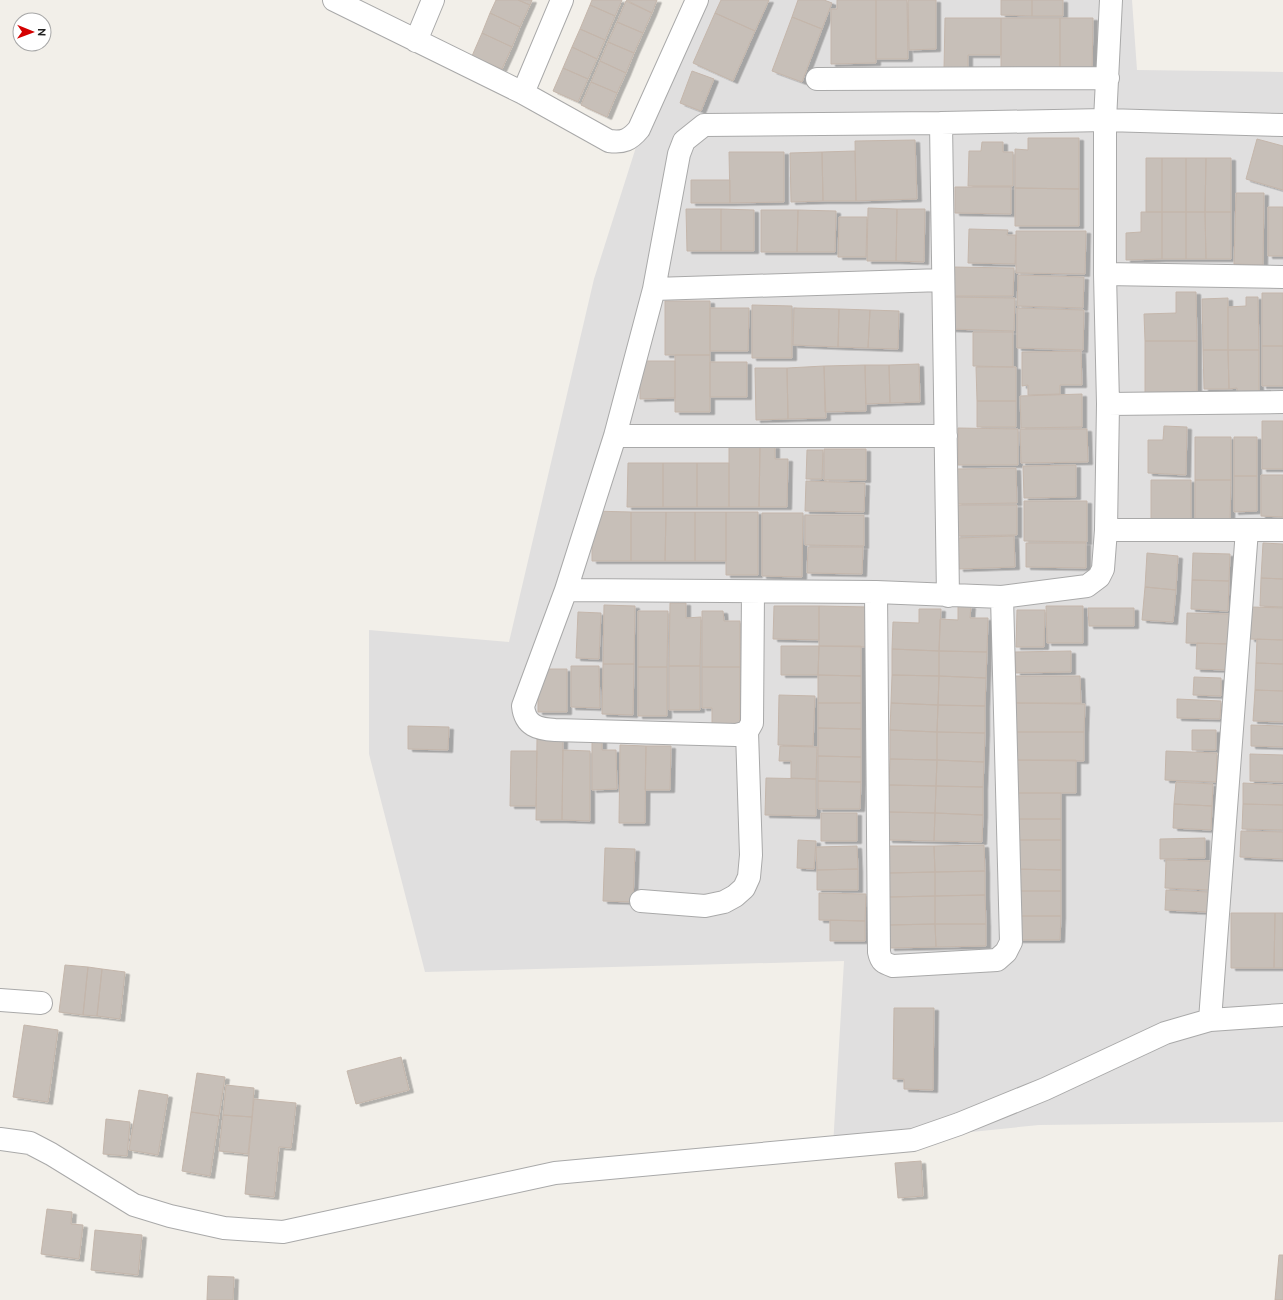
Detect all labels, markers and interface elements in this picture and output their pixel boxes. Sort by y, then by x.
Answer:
north arrow [12,12,52,52]
text: N [36,28,48,36]

